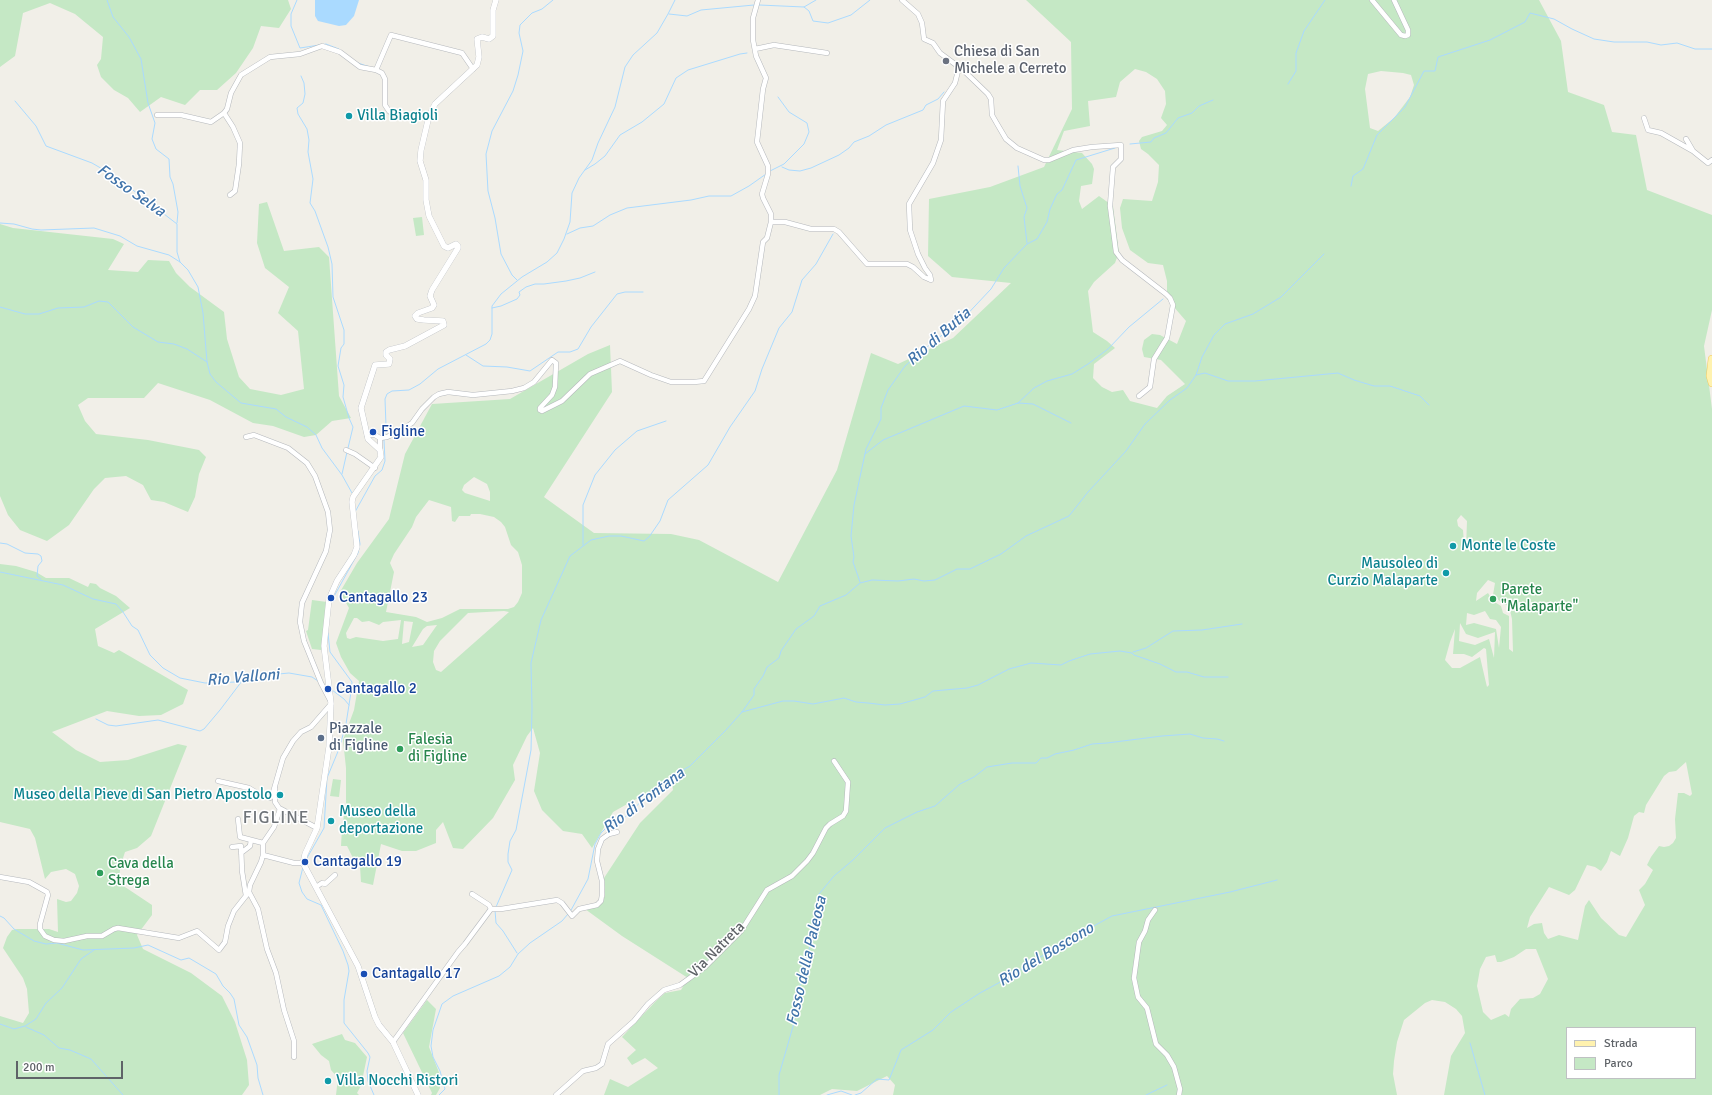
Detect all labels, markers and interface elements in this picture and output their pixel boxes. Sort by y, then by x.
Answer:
place label: Chiesa di San Michele a Cerreto [954,43,1067,78]
marker: Chiesa di San Michele a Cerreto [941,56,951,66]
place label: Villa Biagioli [357,107,438,125]
marker: Villa Biagioli [344,111,354,121]
water label: Fosso Selva [93,161,169,221]
water label: Rio di Butia [903,304,975,370]
place label: Figline [381,423,425,441]
marker: Figline [368,427,378,437]
place label: Monte le Coste [1461,537,1556,555]
marker: Monte le Coste [1448,541,1458,551]
place label: Mausoleo di Curzio Malaparte [1328,555,1438,590]
marker: Mausoleo di Curzio Malaparte [1441,568,1451,578]
place label: Parete "Malaparte" [1501,581,1578,616]
place label: Cantagallo 23 [339,589,428,607]
marker: Cantagallo 23 [326,593,336,603]
marker: Parete "Malaparte" [1488,594,1498,604]
water label: Rio Valloni [206,665,280,691]
place label: Cantagallo 2 [336,680,417,698]
marker: Cantagallo 2 [323,684,333,694]
place label: Piazzale di Figline [329,720,388,755]
place label: Falesia di Figline [408,731,467,766]
marker: Piazzale di Figline [316,733,326,743]
marker: Falesia di Figline [395,744,405,754]
water label: Rio di Fontana [599,764,689,838]
place label: Museo della Pieve di San Pietro Apostolo [13,786,272,804]
marker: Museo della Pieve di San Pietro Apostolo [275,790,285,800]
place label: Museo della deportazione [339,803,423,838]
district label: FIGLINE [243,809,309,829]
marker: Museo della deportazione [326,816,336,826]
place label: Cantagallo 19 [313,853,402,871]
place label: Cava della Strega [108,855,174,890]
marker: Cantagallo 19 [300,857,310,867]
marker: Cava della Strega [95,868,105,878]
water label: Fosso della Paleosa [783,894,831,1028]
street label: Via Natreta [685,918,749,982]
water label: Rio del Boscono [995,919,1097,991]
place label: Cantagallo 17 [372,965,461,983]
marker: Cantagallo 17 [359,969,369,979]
legend [1566,1027,1696,1079]
text: Strada [1604,1036,1638,1051]
scale bar [18,1053,125,1079]
text: Parco [1604,1056,1633,1071]
text: 200 m [23,1060,55,1075]
place label: Villa Nocchi Ristori [336,1072,458,1090]
marker: Villa Nocchi Ristori [323,1076,333,1086]

